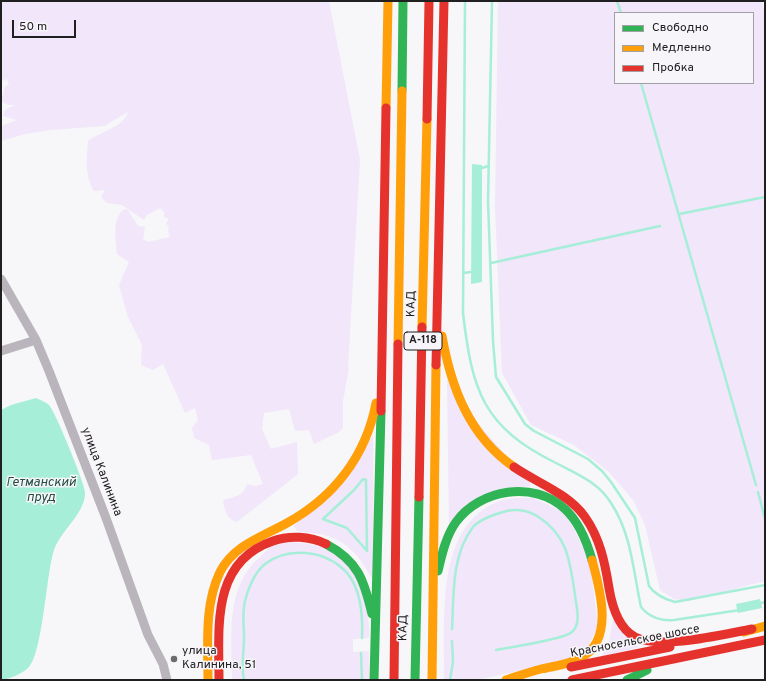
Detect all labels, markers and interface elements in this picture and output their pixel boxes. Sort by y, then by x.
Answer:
scale bar [14,12,78,38]
legend [614,12,754,84]
text: 50 m [19,19,47,35]
text: Свободно [652,20,709,36]
text: Медленно [652,40,711,56]
text: Пробка [652,60,694,76]
street label: КАД [405,291,419,317]
road number: А-118 [404,332,442,350]
street label: улица Калинина [77,426,125,518]
water label: Гетманский пруд [6,475,76,506]
street label: КАД [397,615,411,641]
street label: Красносельское шоссе [569,622,701,662]
place label: улица Калинина, 51 [182,645,256,673]
marker: улица Калинина, 51 [169,654,179,664]

